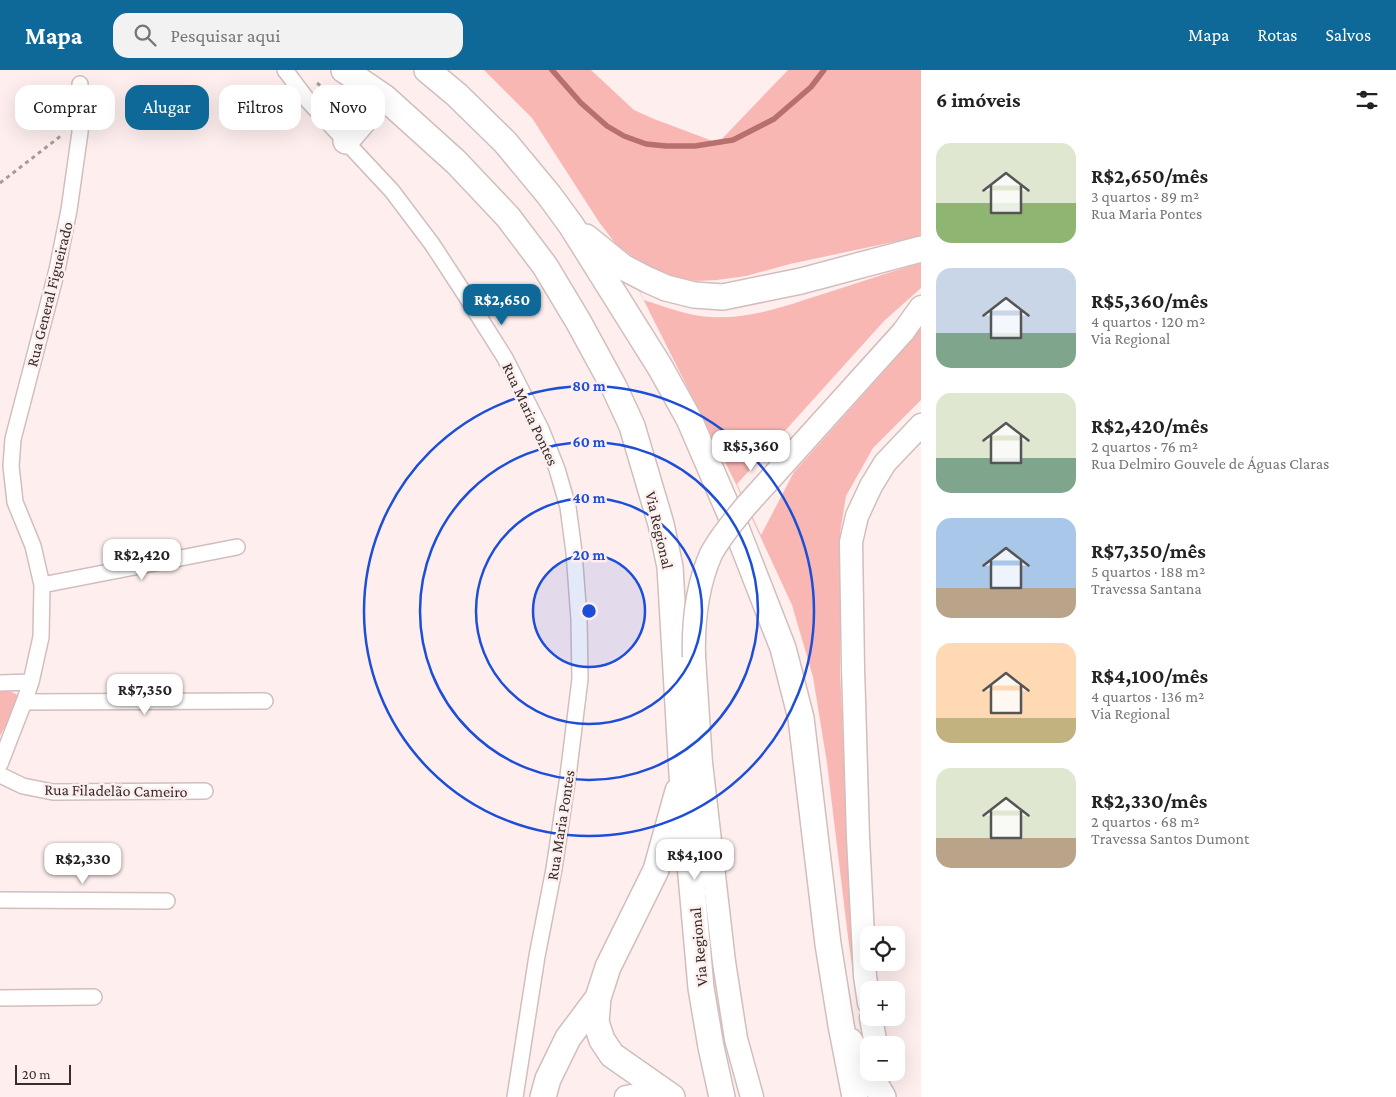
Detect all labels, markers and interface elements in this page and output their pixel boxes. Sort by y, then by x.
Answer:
search box [113,13,463,58]
icon: search [131,21,159,49]
text: Mapa [25,22,83,49]
text: Pesquisar aqui [171,25,280,46]
text: Mapa [1188,25,1229,45]
text: Rotas [1257,25,1297,45]
text: Salvos [1325,25,1371,45]
chip: Comprar [15,85,115,130]
chip: Alugar [125,85,209,130]
chip: Filtros [219,85,301,130]
chip: Novo [311,85,385,130]
icon: filters [1353,86,1381,114]
text: 6 imóveis [936,88,1020,112]
icon: home [976,163,1036,223]
text: R$2,650/mês [1091,164,1208,188]
text: 3 quartos · 89 m² [1091,188,1199,205]
text: Rua Maria Pontes [1091,205,1202,222]
street label: Rua General Figueirado [23,220,77,369]
pin: R$2,650 [456,284,548,326]
icon: home [976,288,1036,348]
text: R$5,360/mês [1091,289,1208,313]
text: R$2,650 [474,291,530,308]
text: 4 quartos · 120 m² [1091,313,1205,330]
text: Via Regional [1091,330,1170,347]
street label: Rua Maria Pontes [499,360,562,468]
text: 80 m [572,378,606,394]
icon: home [976,413,1036,473]
text: R$2,420/mês [1091,414,1208,438]
pin: R$5,360 [705,430,797,472]
text: 60 m [573,434,606,450]
text: R$5,360 [723,437,779,454]
text: 2 quartos · 76 m² [1091,438,1198,455]
text: Rua Delmiro Gouvele de Águas Claras [1091,455,1329,472]
text: 40 m [573,490,606,506]
street label: Via Regional [641,490,677,571]
pin: R$2,420 [96,538,188,581]
icon: home [976,538,1036,598]
text: R$7,350/mês [1091,539,1206,563]
text: R$2,420 [114,546,170,563]
text: 20 m [573,547,605,563]
text: 5 quartos · 188 m² [1091,563,1205,580]
text: Travessa Santana [1091,580,1202,597]
centre of rings [580,602,598,620]
icon: home [976,663,1036,723]
text: R$4,100/mês [1091,664,1208,688]
pin: R$7,350 [99,674,191,716]
text: R$7,350 [118,681,172,698]
text: 4 quartos · 136 m² [1091,688,1204,705]
text: Via Regional [1091,705,1170,722]
street label: Rua Maria Pontes [543,769,578,881]
street label: Rua Filadelão Cameiro [44,781,188,800]
icon: home [976,788,1036,848]
text: R$2,330/mês [1091,789,1207,813]
text: 2 quartos · 68 m² [1091,813,1199,830]
text: Travessa Santos Dumont [1091,830,1249,847]
pin: R$4,100 [649,838,741,881]
pin: R$2,330 [37,842,129,885]
text: R$4,100 [667,846,723,863]
text: R$2,330 [55,850,111,867]
street label: Via Regional [687,907,711,987]
map controls [860,926,905,1081]
button: locate [860,926,905,971]
button: + [860,981,905,1026]
button: − [860,1036,905,1081]
scale bar [15,1062,71,1085]
text: 20 m [22,1066,50,1082]

